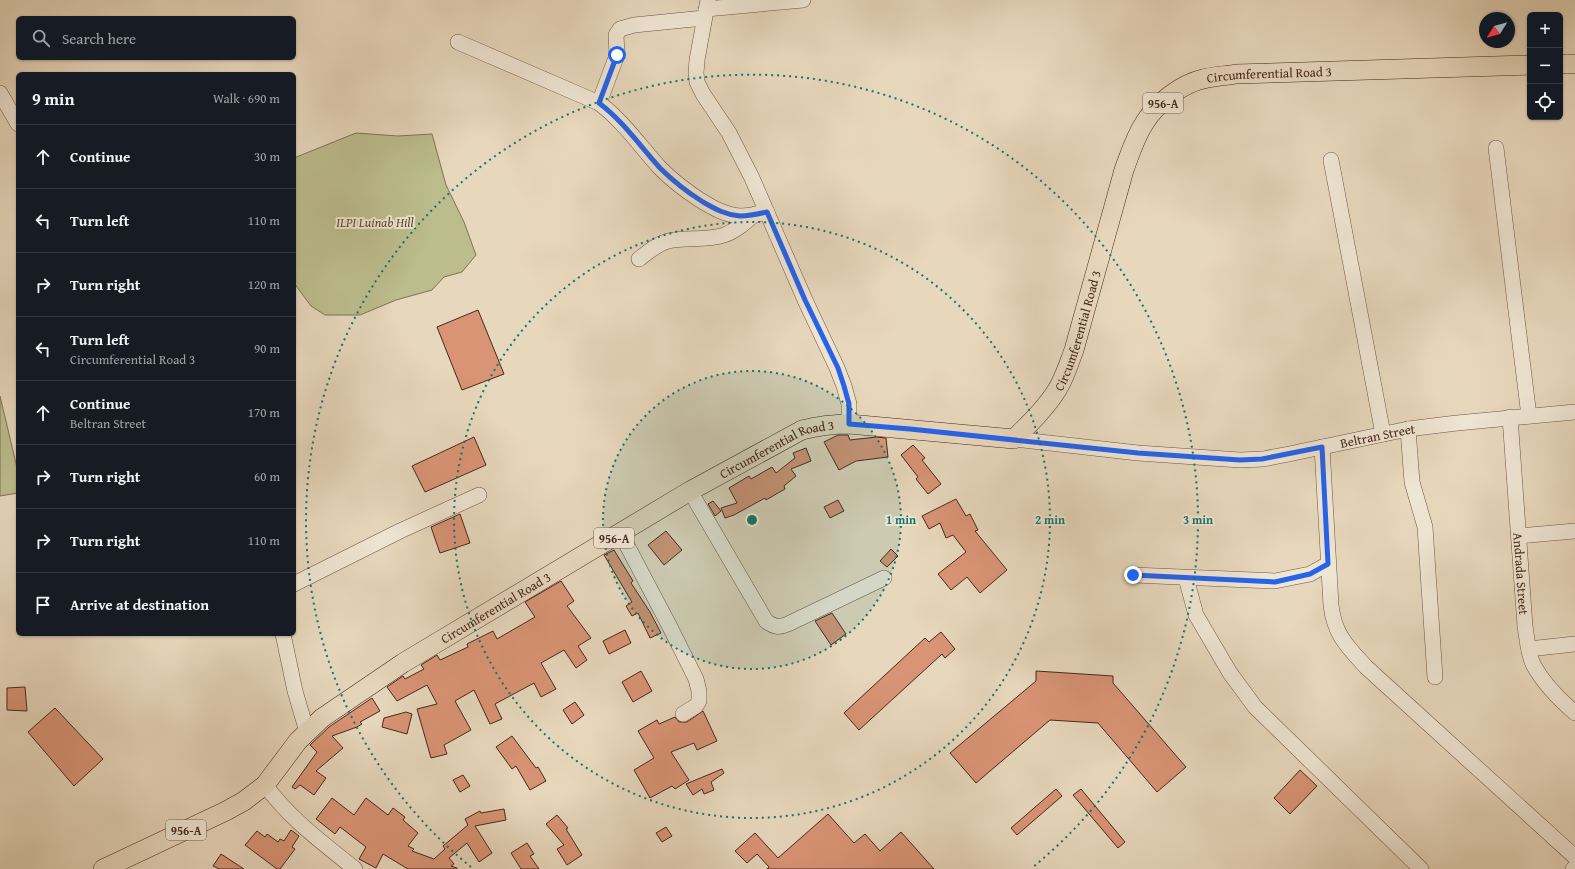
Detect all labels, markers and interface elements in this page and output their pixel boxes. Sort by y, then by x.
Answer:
north arrow [1479,12,1515,48]
map controls [1527,12,1563,120]
button: + [1527,12,1563,48]
search box [16,16,296,60]
icon: search [30,27,52,49]
text: Search here [62,28,136,49]
route start [608,46,626,64]
button: − [1527,48,1563,84]
street label: Circumferential Road 3 [1205,62,1332,87]
button: locate [1527,84,1563,120]
text: 9 min [32,86,74,111]
text: Walk · 690 m [213,89,280,108]
road number: 956-A [1143,93,1183,113]
icon: ahead [32,146,54,168]
text: Continue [70,146,131,167]
text: 30 m [254,147,280,166]
icon: left [32,210,54,232]
text: Turn left [70,210,129,231]
text: 110 m [248,211,280,230]
park label: ILPI Luinab Hill [336,213,414,232]
street label: Circumferential Road 3 [1049,268,1105,394]
icon: right [32,274,54,296]
text: Turn right [70,274,141,295]
text: 120 m [248,275,280,294]
text: Turn left [70,329,129,350]
icon: left [32,338,54,360]
text: 90 m [254,339,280,358]
text: Circumferential Road 3 [70,350,195,369]
text: Continue [70,393,131,414]
icon: ahead [32,402,54,424]
text: 170 m [248,403,280,422]
text: Beltran Street [70,414,146,433]
street label: Circumferential Road 3 [716,415,835,483]
street label: Beltran Street [1338,419,1417,453]
icon: right [32,466,54,488]
text: Turn right [70,466,141,487]
text: 60 m [254,467,280,486]
text: 1 min [886,511,916,528]
text: 2 min [1035,511,1065,528]
text: 3 min [1183,511,1213,528]
centre of rings [745,513,759,527]
road number: 956-A [594,528,634,548]
icon: right [32,530,54,552]
text: Turn right [70,530,141,551]
text: 110 m [248,531,280,550]
street label: Andrada Street [1509,532,1534,616]
route end [1124,566,1142,584]
street label: Circumferential Road 3 [437,567,554,648]
icon: arrive [32,594,54,616]
text: Arrive at destination [70,594,209,615]
road number: 956-A [166,820,206,840]

